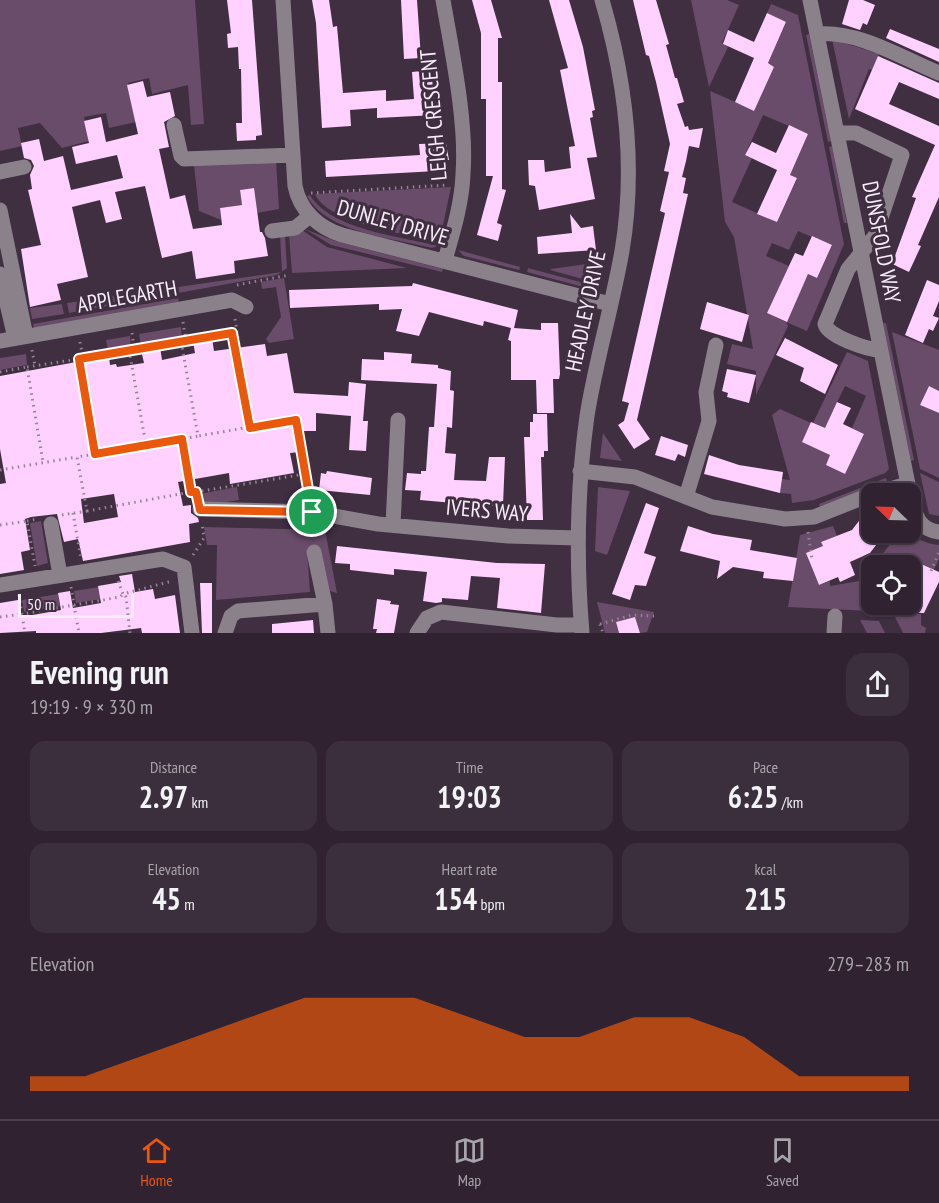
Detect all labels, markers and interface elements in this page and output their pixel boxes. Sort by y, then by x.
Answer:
street label: LEIGH CRESCENT [413,48,453,182]
street label: DUNSFOLD WAY [856,179,908,305]
street label: DUNLEY DRIVE [334,193,452,251]
street label: HEADLEY DRIVE [559,248,611,374]
street label: APPLEGARTH [75,273,179,319]
north arrow [861,483,921,543]
map controls [861,483,921,615]
pin [286,486,337,537]
street label: IVERS WAY [445,492,529,528]
icon: arrive [295,495,328,528]
button: locate [861,555,921,615]
scale bar [18,591,134,618]
text: 50 m [27,594,55,614]
text: Evening run [30,650,169,693]
button: share [846,653,909,716]
text: 19:19 · 9 × 330 m [30,694,153,720]
text: Distance [150,757,197,777]
text: Time [456,757,483,777]
text: Pace [753,757,778,777]
text: 2.97 [139,777,188,816]
text: 19:03 [437,777,502,816]
text: 6:25 [728,777,778,816]
text: km [188,792,208,812]
text: /km [778,792,803,812]
text: Elevation [148,859,199,879]
text: Heart rate [442,859,497,879]
text: kcal [755,859,776,879]
text: 45 [152,879,181,918]
text: 154 [434,879,477,918]
text: 215 [744,879,787,918]
text: m [181,894,195,914]
text: bpm [477,894,505,914]
text: Elevation [30,951,94,977]
text: 279–283 m [827,951,909,977]
tab: Home [140,1134,173,1190]
tab: Map [453,1134,486,1190]
tab: Saved [766,1134,799,1190]

